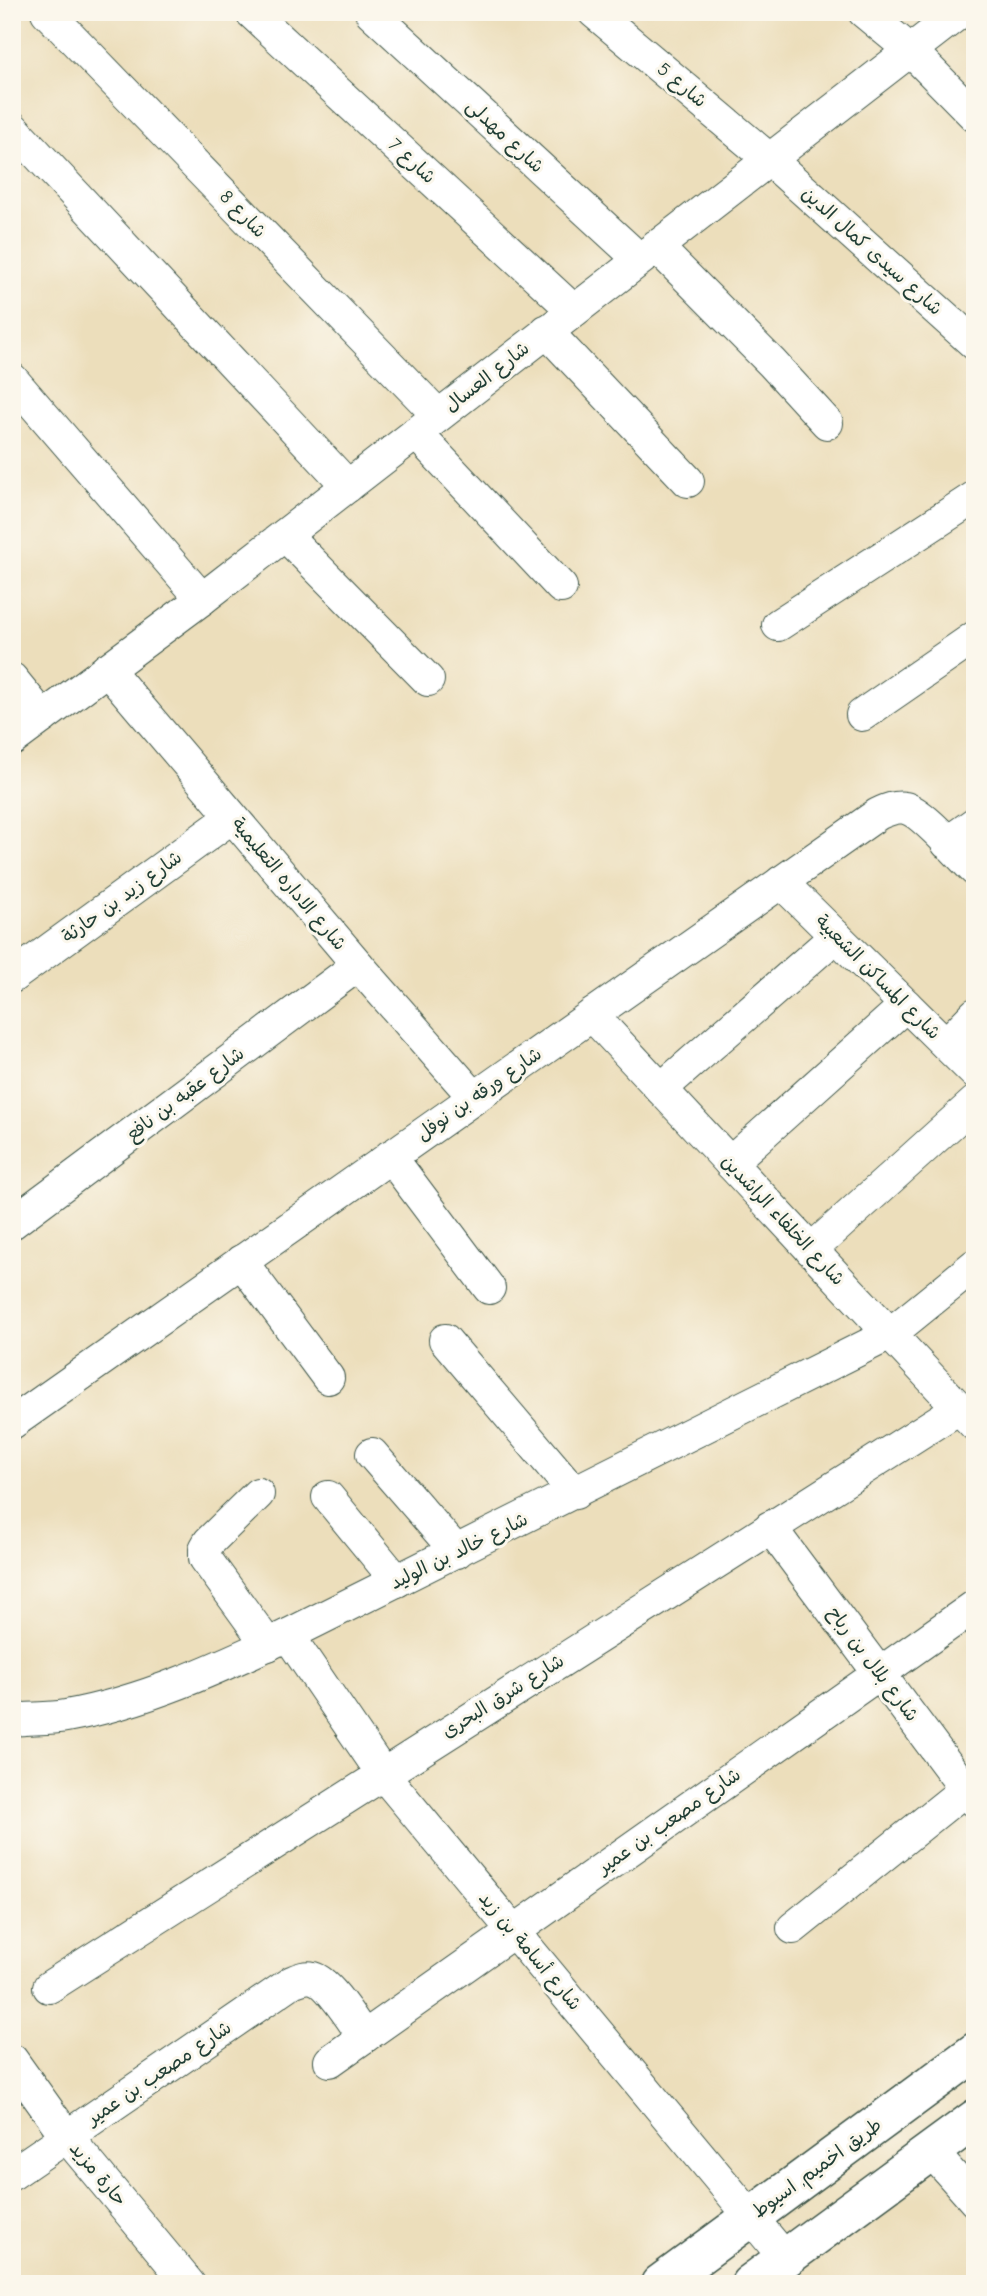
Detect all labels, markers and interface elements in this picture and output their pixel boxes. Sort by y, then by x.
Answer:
street label: شارع 5 [652,58,711,114]
street label: شارع مهدلى [460,95,548,179]
street label: شارع 7 [382,134,440,190]
street label: شارع سيدى كمال الدين [796,182,947,321]
street label: شارع 8 [214,186,271,244]
street label: شارع العسال [440,337,535,418]
street label: شارع الاداره التعليمية [226,813,351,956]
street label: شارع زيد بن حارثة [58,846,187,949]
street label: شارع المساكن الشعبية [810,910,945,1045]
street label: شارع عقبه بن نافع [121,1042,250,1147]
street label: شارع ورقه بن نوفل [412,1043,547,1147]
street label: شارع الخلفاء الراشدين [715,1150,849,1291]
street label: شارع خالد بن الوليد [387,1508,532,1596]
street label: شارع بلال بن رباح [821,1602,923,1727]
street label: شارع شرق البحرى [438,1650,569,1744]
street label: شارع مصعب بن عمير [591,1763,746,1882]
street label: شارع أسامة بن زيد [473,1887,586,2016]
street label: شارع مصعب بن عمير [81,2016,237,2132]
street label: طريق اخميم, اسيوط [748,2114,888,2225]
street label: حارة مزيد [65,2138,131,2210]

